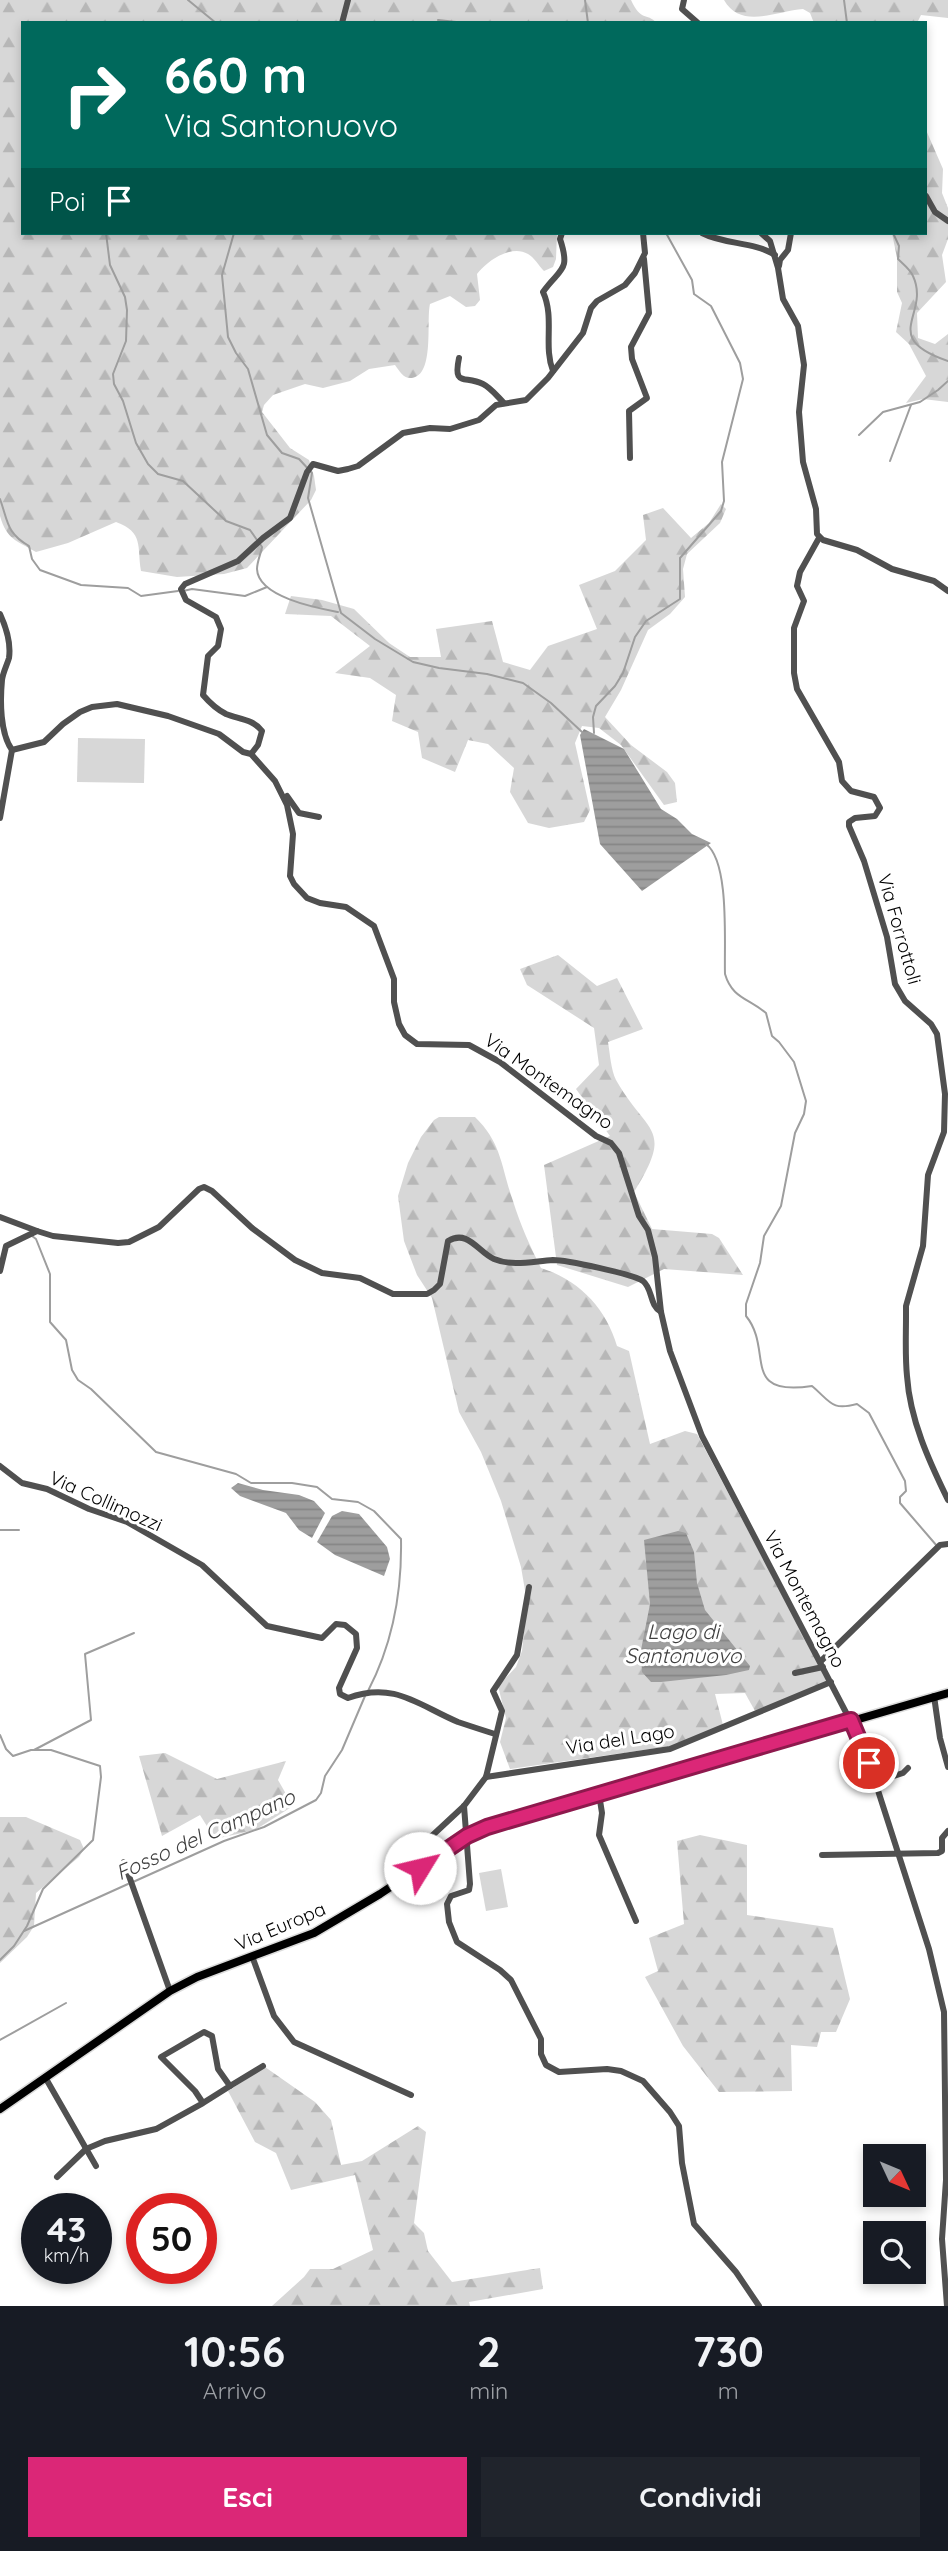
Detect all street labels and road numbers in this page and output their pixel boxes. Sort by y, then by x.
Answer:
street label: Via Forrottoli [873,871,927,987]
street label: Via Montemagno [480,1028,618,1134]
street label: Via Collimozzi [46,1465,166,1537]
street label: Via Montemagno [759,1526,851,1672]
street label: Via del Lago [564,1719,676,1759]
street label: Via Europa [231,1896,329,1956]

